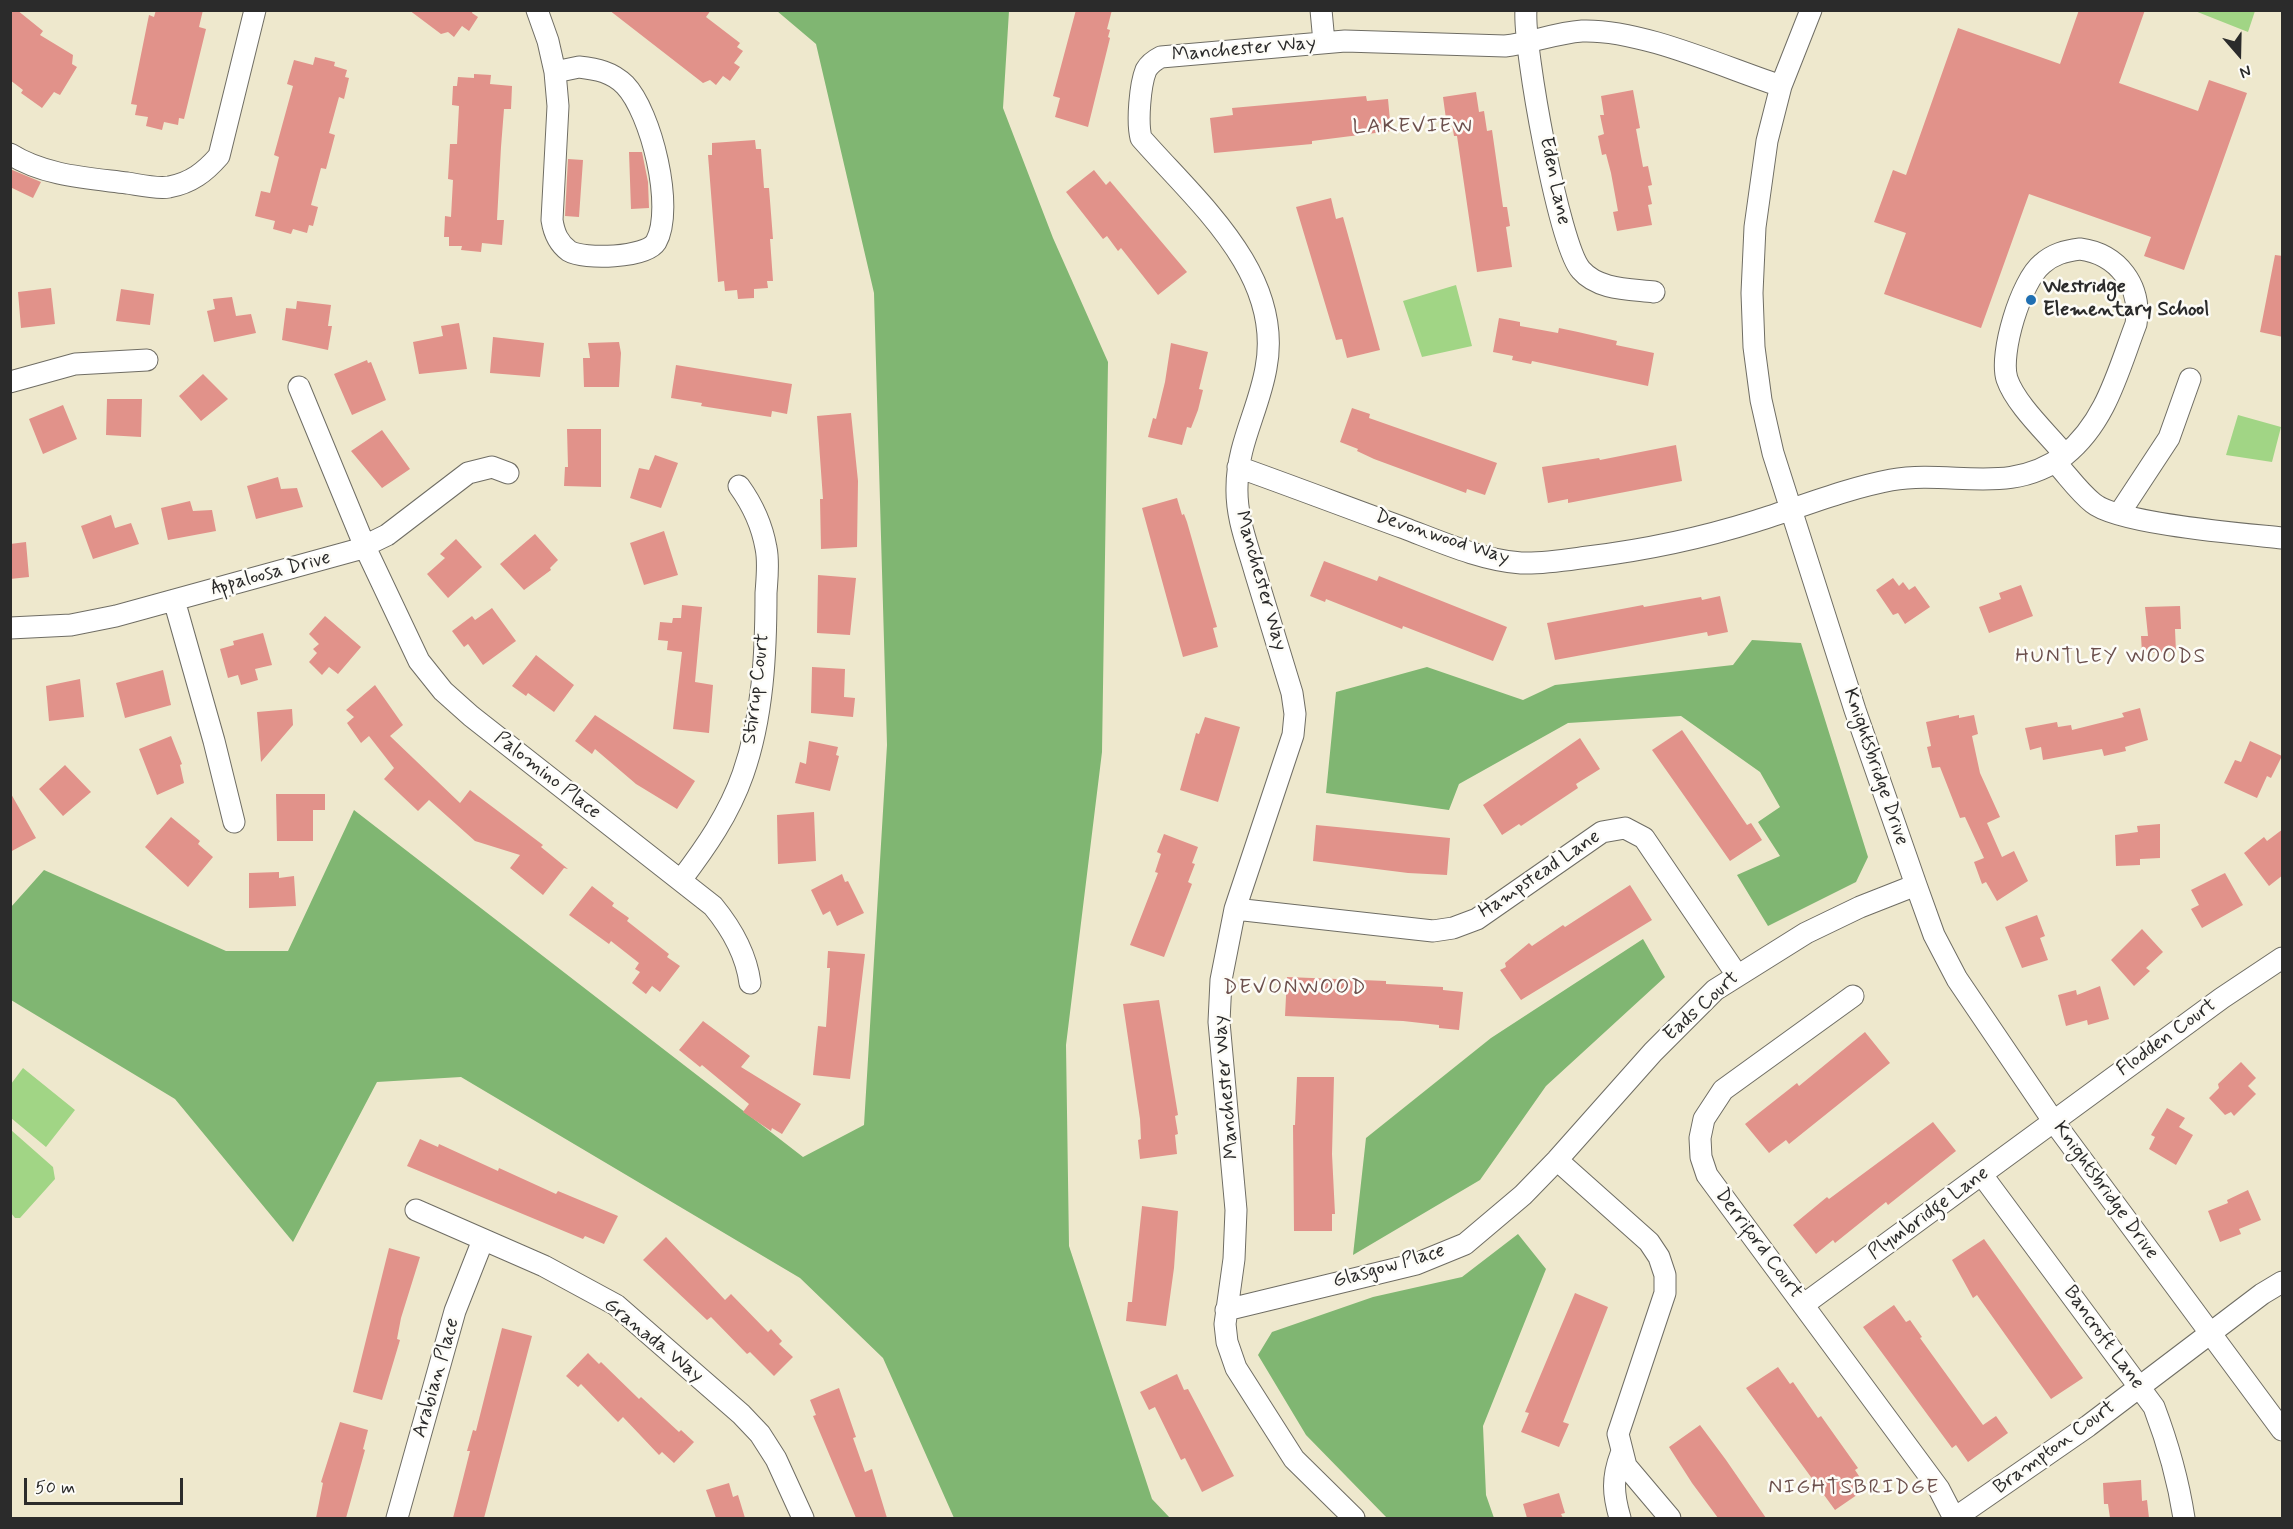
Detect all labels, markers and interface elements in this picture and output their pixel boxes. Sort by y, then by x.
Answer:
north arrow [2209,24,2269,84]
street label: Manchester Way [1171,32,1317,68]
text: N [2237,60,2254,83]
district label: LAKEVIEW [1352,115,1474,141]
street label: Eden Lane [1533,135,1575,227]
place label: Westridge Elementary School [2043,276,2209,323]
marker: Westridge Elementary School [2024,293,2038,307]
street label: Devonwood Way [1372,505,1512,571]
street label: Manchester Way [1229,508,1291,654]
street label: Appaloosa Drive [208,546,334,602]
street label: Stirrup Court [738,632,776,746]
district label: HUNTLEY WOODS [2014,645,2208,671]
street label: Knightsbridge Drive [1837,685,1913,849]
street label: Palomino Place [489,727,605,825]
street label: Hampstead Lane [1475,826,1605,924]
street label: Eads Court [1659,967,1745,1047]
district label: DEVONWOOD [1225,976,1365,1002]
street label: Flodden Court [2112,994,2222,1082]
street label: Manchester Way [1209,1014,1245,1160]
street label: Knightsbridge Drive [2047,1117,2163,1265]
street label: Plymbridge Lane [1864,1162,1994,1266]
street label: Derriford Court [1709,1184,1807,1304]
street label: Glasgow Place [1330,1240,1448,1294]
street label: Bancroft Lane [2057,1281,2149,1395]
street label: Granada Way [598,1293,708,1389]
street label: Arabian Place [408,1315,466,1441]
street label: Brampton Court [1989,1396,2121,1500]
scale bar [27,1466,186,1504]
text: 50 m [35,1476,75,1500]
district label: NIGHTSBRIDGE [1767,1476,1941,1502]

